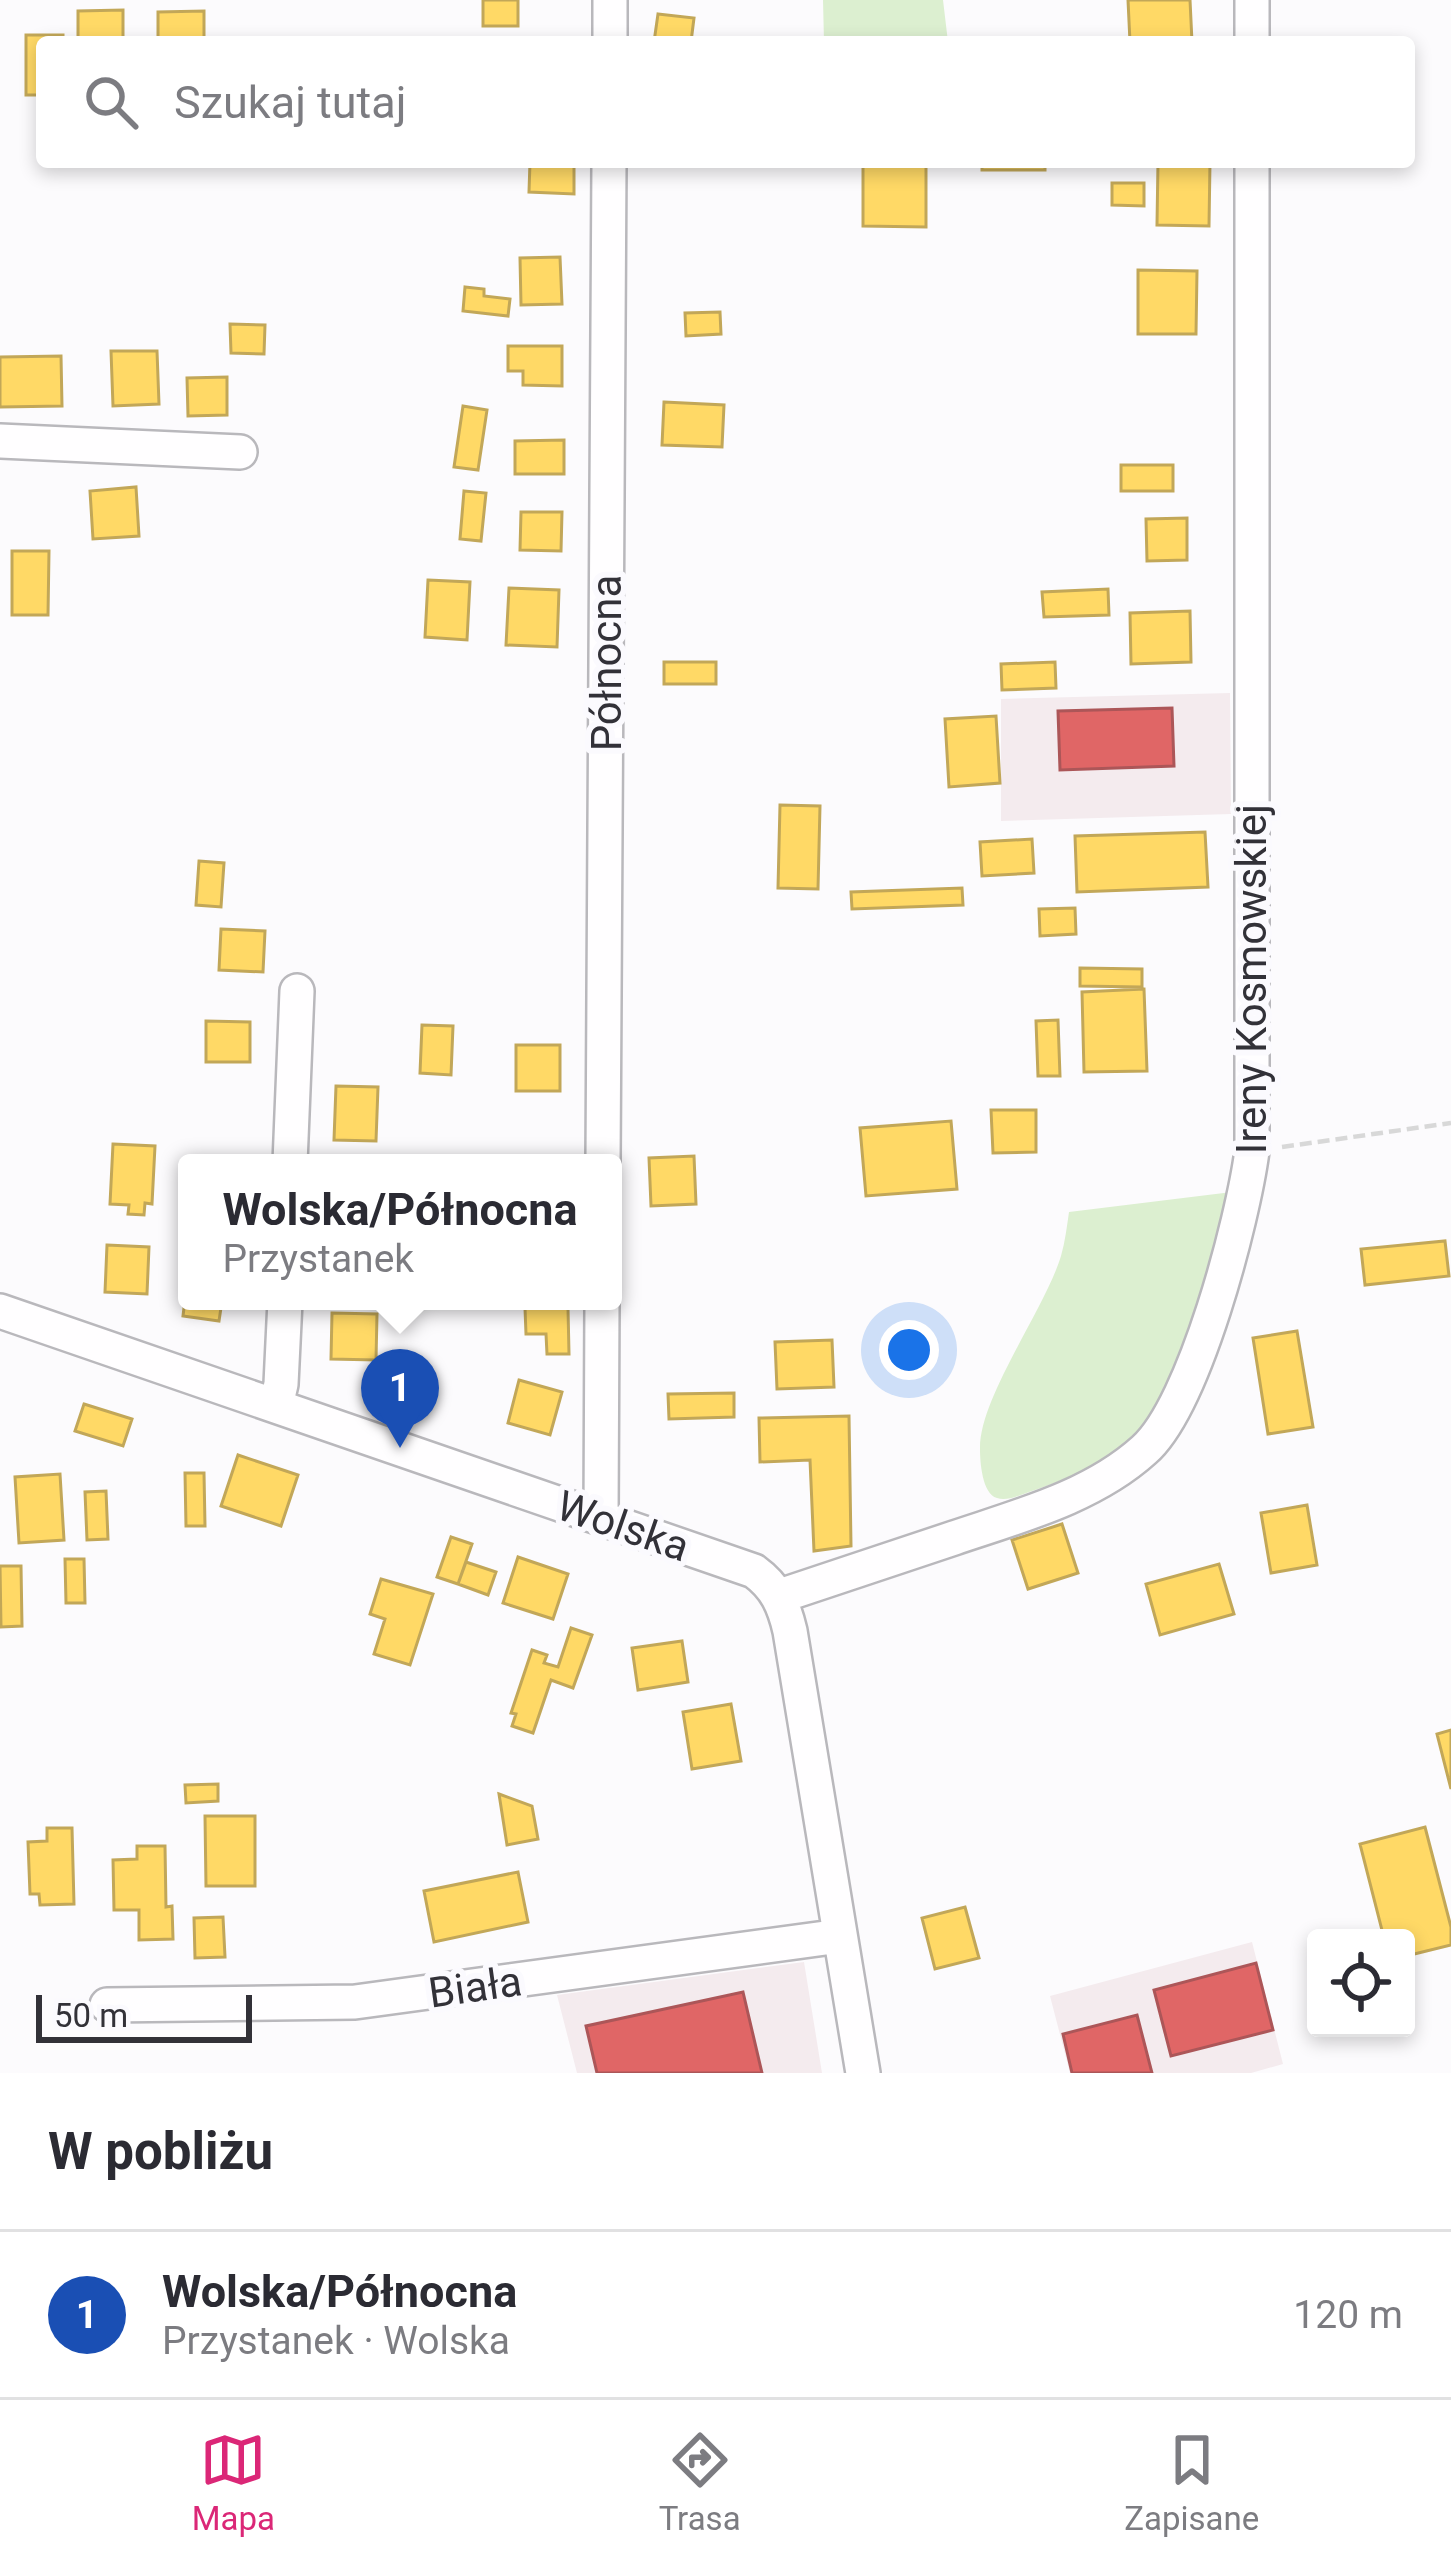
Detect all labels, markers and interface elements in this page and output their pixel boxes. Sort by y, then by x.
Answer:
search box [36,36,1415,168]
icon: search [78,69,144,135]
text: Szukaj tutaj [174,76,407,129]
street label: Północna [582,575,631,751]
street label: Ireny Kosmowskiej [1227,804,1276,1154]
popup [178,1154,622,1310]
text: Wolska/Północna [222,1183,578,1236]
text: Przystanek [222,1236,414,1282]
your location [879,1320,939,1380]
pin: 1 [361,1349,439,1448]
street label: Wolska [550,1481,696,1571]
map controls [1307,1929,1415,2037]
button: locate [1307,1929,1415,2037]
street label: Biała [425,1956,525,2018]
scale bar [36,1989,252,2042]
text: 50 m [54,1996,128,2035]
text: W pobliżu [48,2122,273,2181]
text: Wolska/Północna [162,2265,517,2318]
text: 1 [76,2292,98,2338]
text: 120 m [1293,2292,1403,2338]
text: Przystanek · Wolska [162,2318,510,2364]
tab: Mapa [192,2427,275,2538]
tab: Trasa [659,2427,741,2538]
tab: Zapisane [1124,2427,1259,2538]

